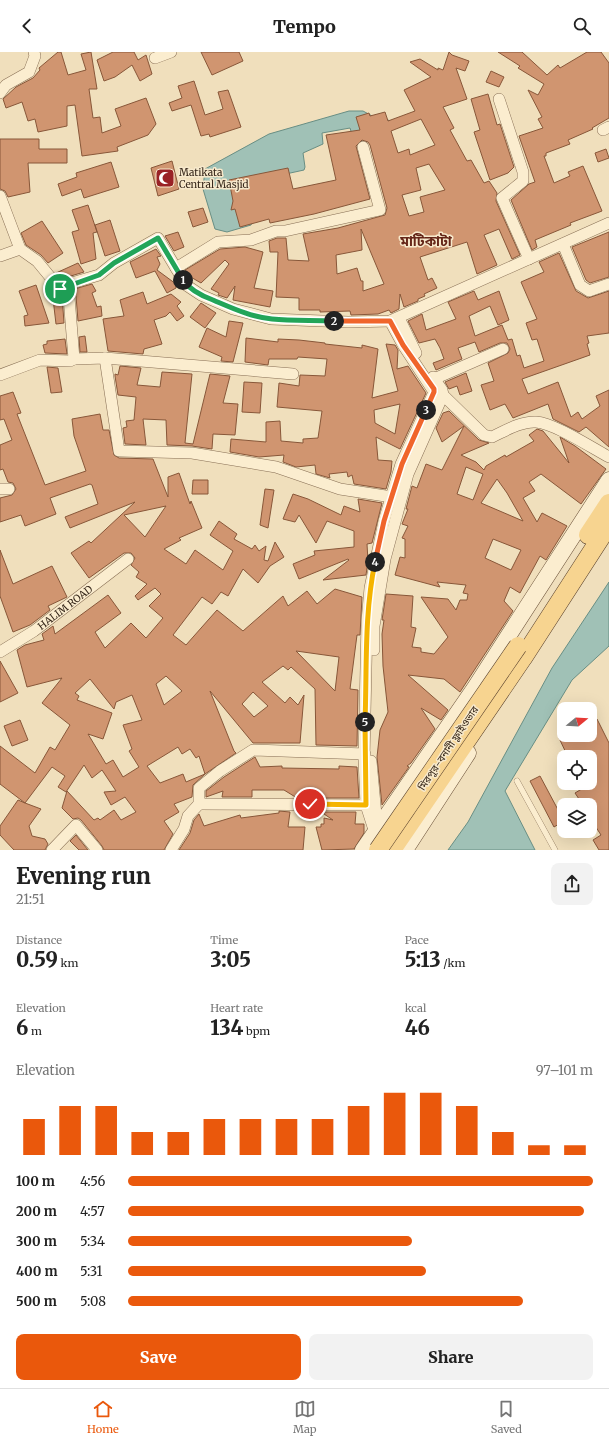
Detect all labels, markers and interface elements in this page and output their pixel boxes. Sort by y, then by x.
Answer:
icon: back [16,15,38,37]
text: Tempo [273,15,336,38]
icon: search [571,15,593,37]
place label: Matikata Central Masjid [179,166,249,191]
mosque icon: Matikata Central Masjid [154,167,176,189]
district label: মাটিকাটা [399,232,453,250]
pin: 1 [173,270,193,290]
pin [43,272,77,306]
text: 1 [180,273,186,287]
icon: arrive [49,278,71,300]
pin: 2 [324,311,344,331]
text: 2 [331,314,337,328]
pin: 3 [416,400,436,420]
text: 3 [423,403,429,417]
pin: 4 [365,552,385,572]
text: 4 [372,555,379,569]
street label: HALIM ROAD [35,582,96,633]
north arrow [557,702,597,742]
map controls [557,702,597,838]
street label: মিরপুর-বনানী ফ্লাইওভার [415,703,482,794]
pin: 5 [355,712,375,732]
text: 5 [362,715,368,729]
button: locate [557,750,597,790]
pin [293,787,327,821]
icon: check [299,793,321,815]
button: layers [557,798,597,838]
text: Evening run [16,862,151,890]
button: share [551,863,593,905]
text: 21:51 [16,891,45,908]
text: Distance [16,933,62,947]
text: Time [210,933,238,947]
text: Pace [405,933,429,947]
text: 0.59 [16,947,58,972]
text: 3:05 [210,947,251,972]
text: 5:13 [405,947,441,972]
text: km [58,956,78,970]
text: /km [441,956,466,970]
text: Elevation [16,1001,66,1015]
text: Heart rate [210,1001,263,1015]
text: kcal [405,1001,426,1015]
text: 6 [16,1015,28,1040]
text: 134 [210,1015,243,1040]
text: 46 [405,1015,430,1040]
text: m [28,1024,42,1038]
text: bpm [243,1024,270,1038]
text: Elevation [16,1062,75,1079]
text: 97–101 m [536,1062,593,1079]
text: 100 m [16,1173,55,1190]
text: 4:56 [80,1173,105,1190]
text: 200 m [16,1203,57,1220]
text: 4:57 [80,1203,105,1220]
text: 300 m [16,1233,57,1250]
text: 5:34 [80,1233,105,1250]
text: 400 m [16,1263,58,1280]
text: 5:31 [80,1263,102,1280]
text: 500 m [16,1293,57,1310]
text: 5:08 [80,1293,106,1310]
button: Save [16,1334,301,1380]
button: Share [309,1334,593,1380]
tab: Home [87,1398,119,1436]
tab: Map [293,1398,316,1436]
tab: Saved [491,1398,522,1436]

